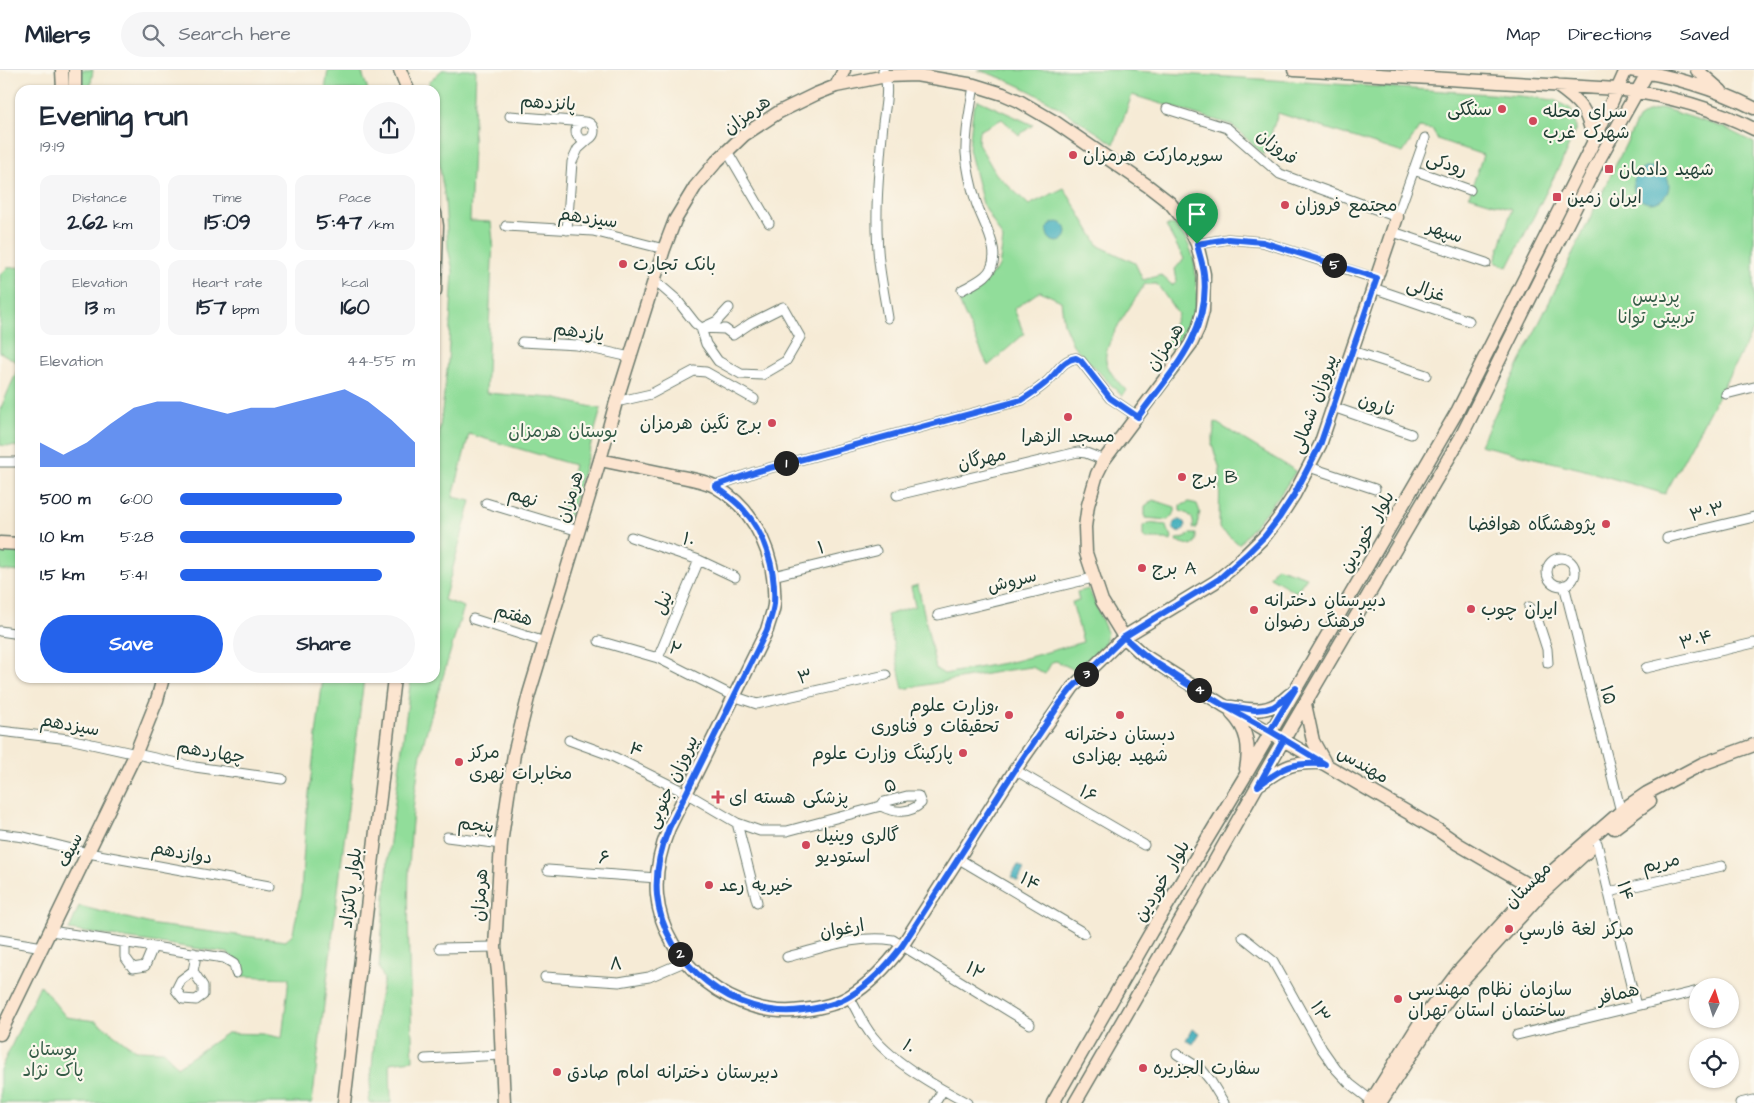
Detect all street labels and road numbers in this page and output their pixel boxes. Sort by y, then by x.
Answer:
street label: پانزدهم [519,89,577,118]
street label: هرمزان [718,89,776,141]
street label: فروزان [1251,123,1303,171]
street label: رودکی [1423,145,1471,183]
street label: سیزدهم [557,201,619,236]
street label: سپهر [1422,214,1466,250]
street label: غزالی [1403,272,1449,308]
street label: یازدهم [552,316,606,349]
street label: هرمزان [1140,318,1190,376]
street label: پیروزان شمالی [1284,351,1344,457]
street label: نارون [1355,387,1399,423]
street label: مهرگان [955,441,1009,477]
street label: هرمزان [550,468,590,526]
street label: نهم [505,481,541,514]
street label: بلوار خوردین [1333,486,1401,578]
street label: ۳۰۳ [1687,496,1727,528]
street label: ۱۰ [679,526,699,554]
street label: ۱ [815,535,827,561]
street label: سروش [985,563,1039,599]
street label: نیل [647,587,679,619]
street label: هفتم [492,597,536,634]
street label: ۳۰۴ [1677,624,1715,656]
street label: ۲ [664,635,686,663]
street label: ۳ [795,663,815,691]
street label: ۱۵ [1594,683,1622,707]
street label: سیزدهم [38,708,102,743]
street label: پیروزان جنوبی [639,731,705,833]
street label: چهاردهم [175,734,247,771]
street label: ۴ [624,736,648,764]
street label: مهندس [1332,740,1394,790]
street label: ۵ [880,772,900,800]
street label: ۱۶ [1074,779,1102,809]
street label: پنجم [456,810,495,841]
street label: سیف [51,828,89,872]
street label: دوازدهم [149,835,214,872]
street label: بلوار خوردین [1128,835,1196,927]
street label: ۶ [598,845,610,871]
street label: بلوار پاکنژاد [334,846,368,930]
street label: مریم [1640,847,1683,880]
street label: مهستان [1499,856,1557,914]
street label: ۱۴ [1015,866,1045,898]
street label: هرمزان [466,868,494,922]
street label: ۱۴ [1610,878,1640,904]
street label: ارغوان [818,913,866,945]
street label: ۸ [609,951,623,977]
street label: ۱۲ [961,955,989,987]
street label: همافر [1592,977,1642,1012]
street label: ۱۳ [1304,997,1336,1027]
street label: ۱۰ [896,1033,922,1061]

